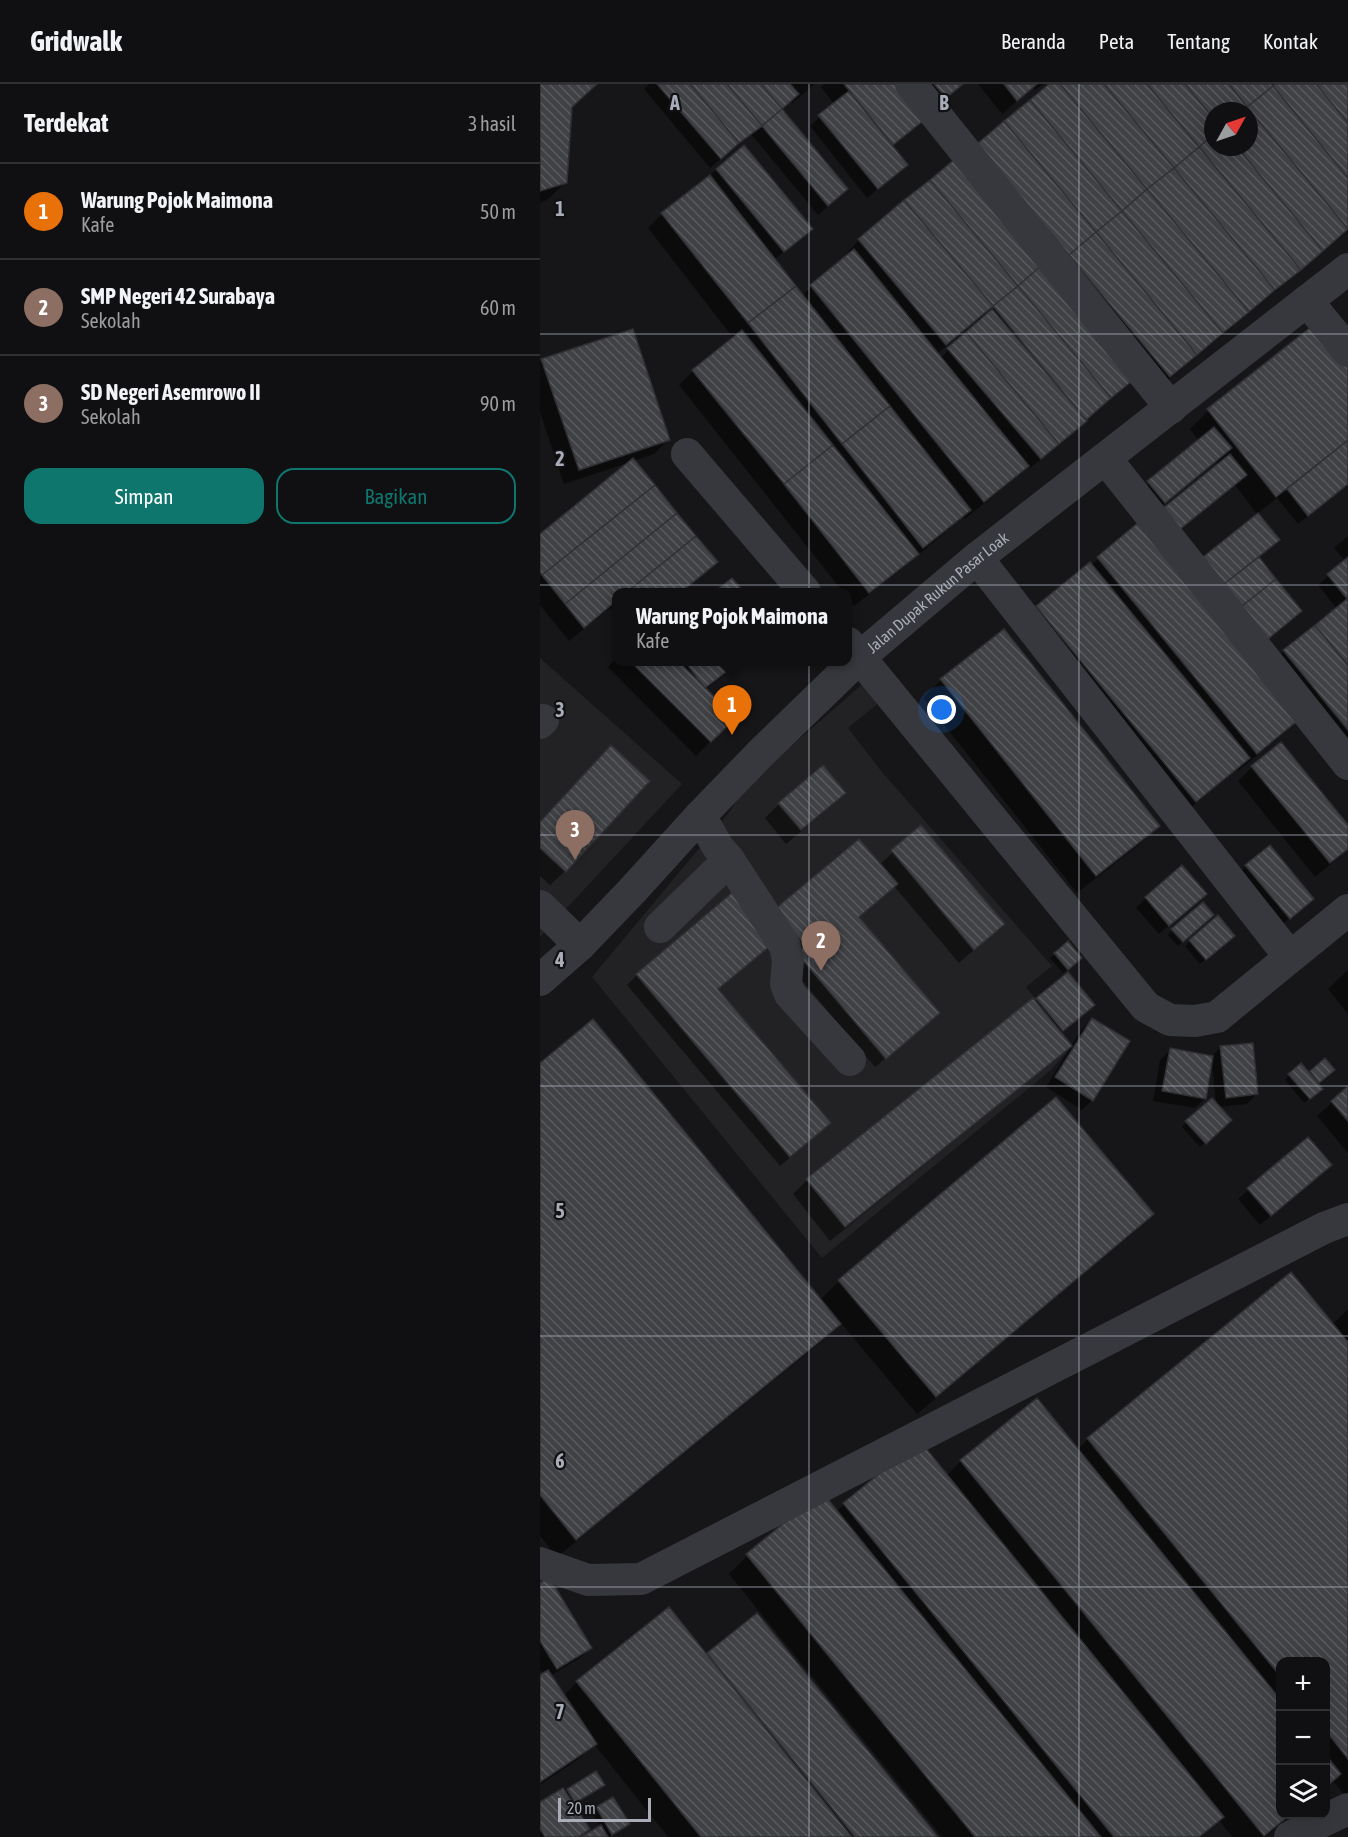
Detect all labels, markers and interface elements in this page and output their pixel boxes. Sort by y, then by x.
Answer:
text: Gridwalk [30,25,122,57]
text: Beranda [1001,29,1066,53]
text: Peta [1099,29,1134,53]
text: Tentang [1167,29,1230,53]
text: Kontak [1263,29,1318,53]
text: A [669,91,680,114]
text: B [939,91,949,114]
north arrow [1204,102,1258,156]
text: Terdekat [24,108,108,138]
text: 3 hasil [468,112,516,135]
text: Warung Pojok Maimona [81,187,273,213]
text: 1 [555,197,565,220]
text: 1 [39,200,48,223]
text: 50 m [480,200,516,223]
text: Kafe [81,213,114,236]
text: SMP Negeri 42 Surabaya [81,283,275,309]
text: 2 [39,296,48,319]
text: 60 m [480,296,516,319]
text: Sekolah [81,309,141,332]
text: SD Negeri Asemrowo II [81,379,261,405]
text: 3 [39,392,48,415]
text: 90 m [480,392,516,415]
text: Sekolah [81,405,141,428]
text: 2 [555,447,565,470]
button: Simpan [24,468,264,524]
button: Bagikan [276,468,516,524]
street label: Jalan Dupak Rukun Pasar Loak [863,528,1012,656]
popup [612,588,852,666]
text: Warung Pojok Maimona [636,603,828,629]
text: Kafe [636,629,669,652]
pin: 1 [712,686,752,735]
your location [927,695,956,724]
text: 3 [555,698,565,721]
pin: 3 [555,810,594,860]
pin: 2 [802,922,840,971]
text: 4 [554,948,565,971]
text: 5 [555,1199,565,1222]
text: 6 [555,1449,565,1472]
map controls [1276,1657,1330,1819]
button: + [1276,1657,1330,1711]
text: 7 [555,1700,565,1723]
button: − [1276,1711,1330,1765]
button: layers [1276,1765,1330,1819]
scale bar [558,1795,651,1822]
text: 20 m [567,1799,596,1817]

